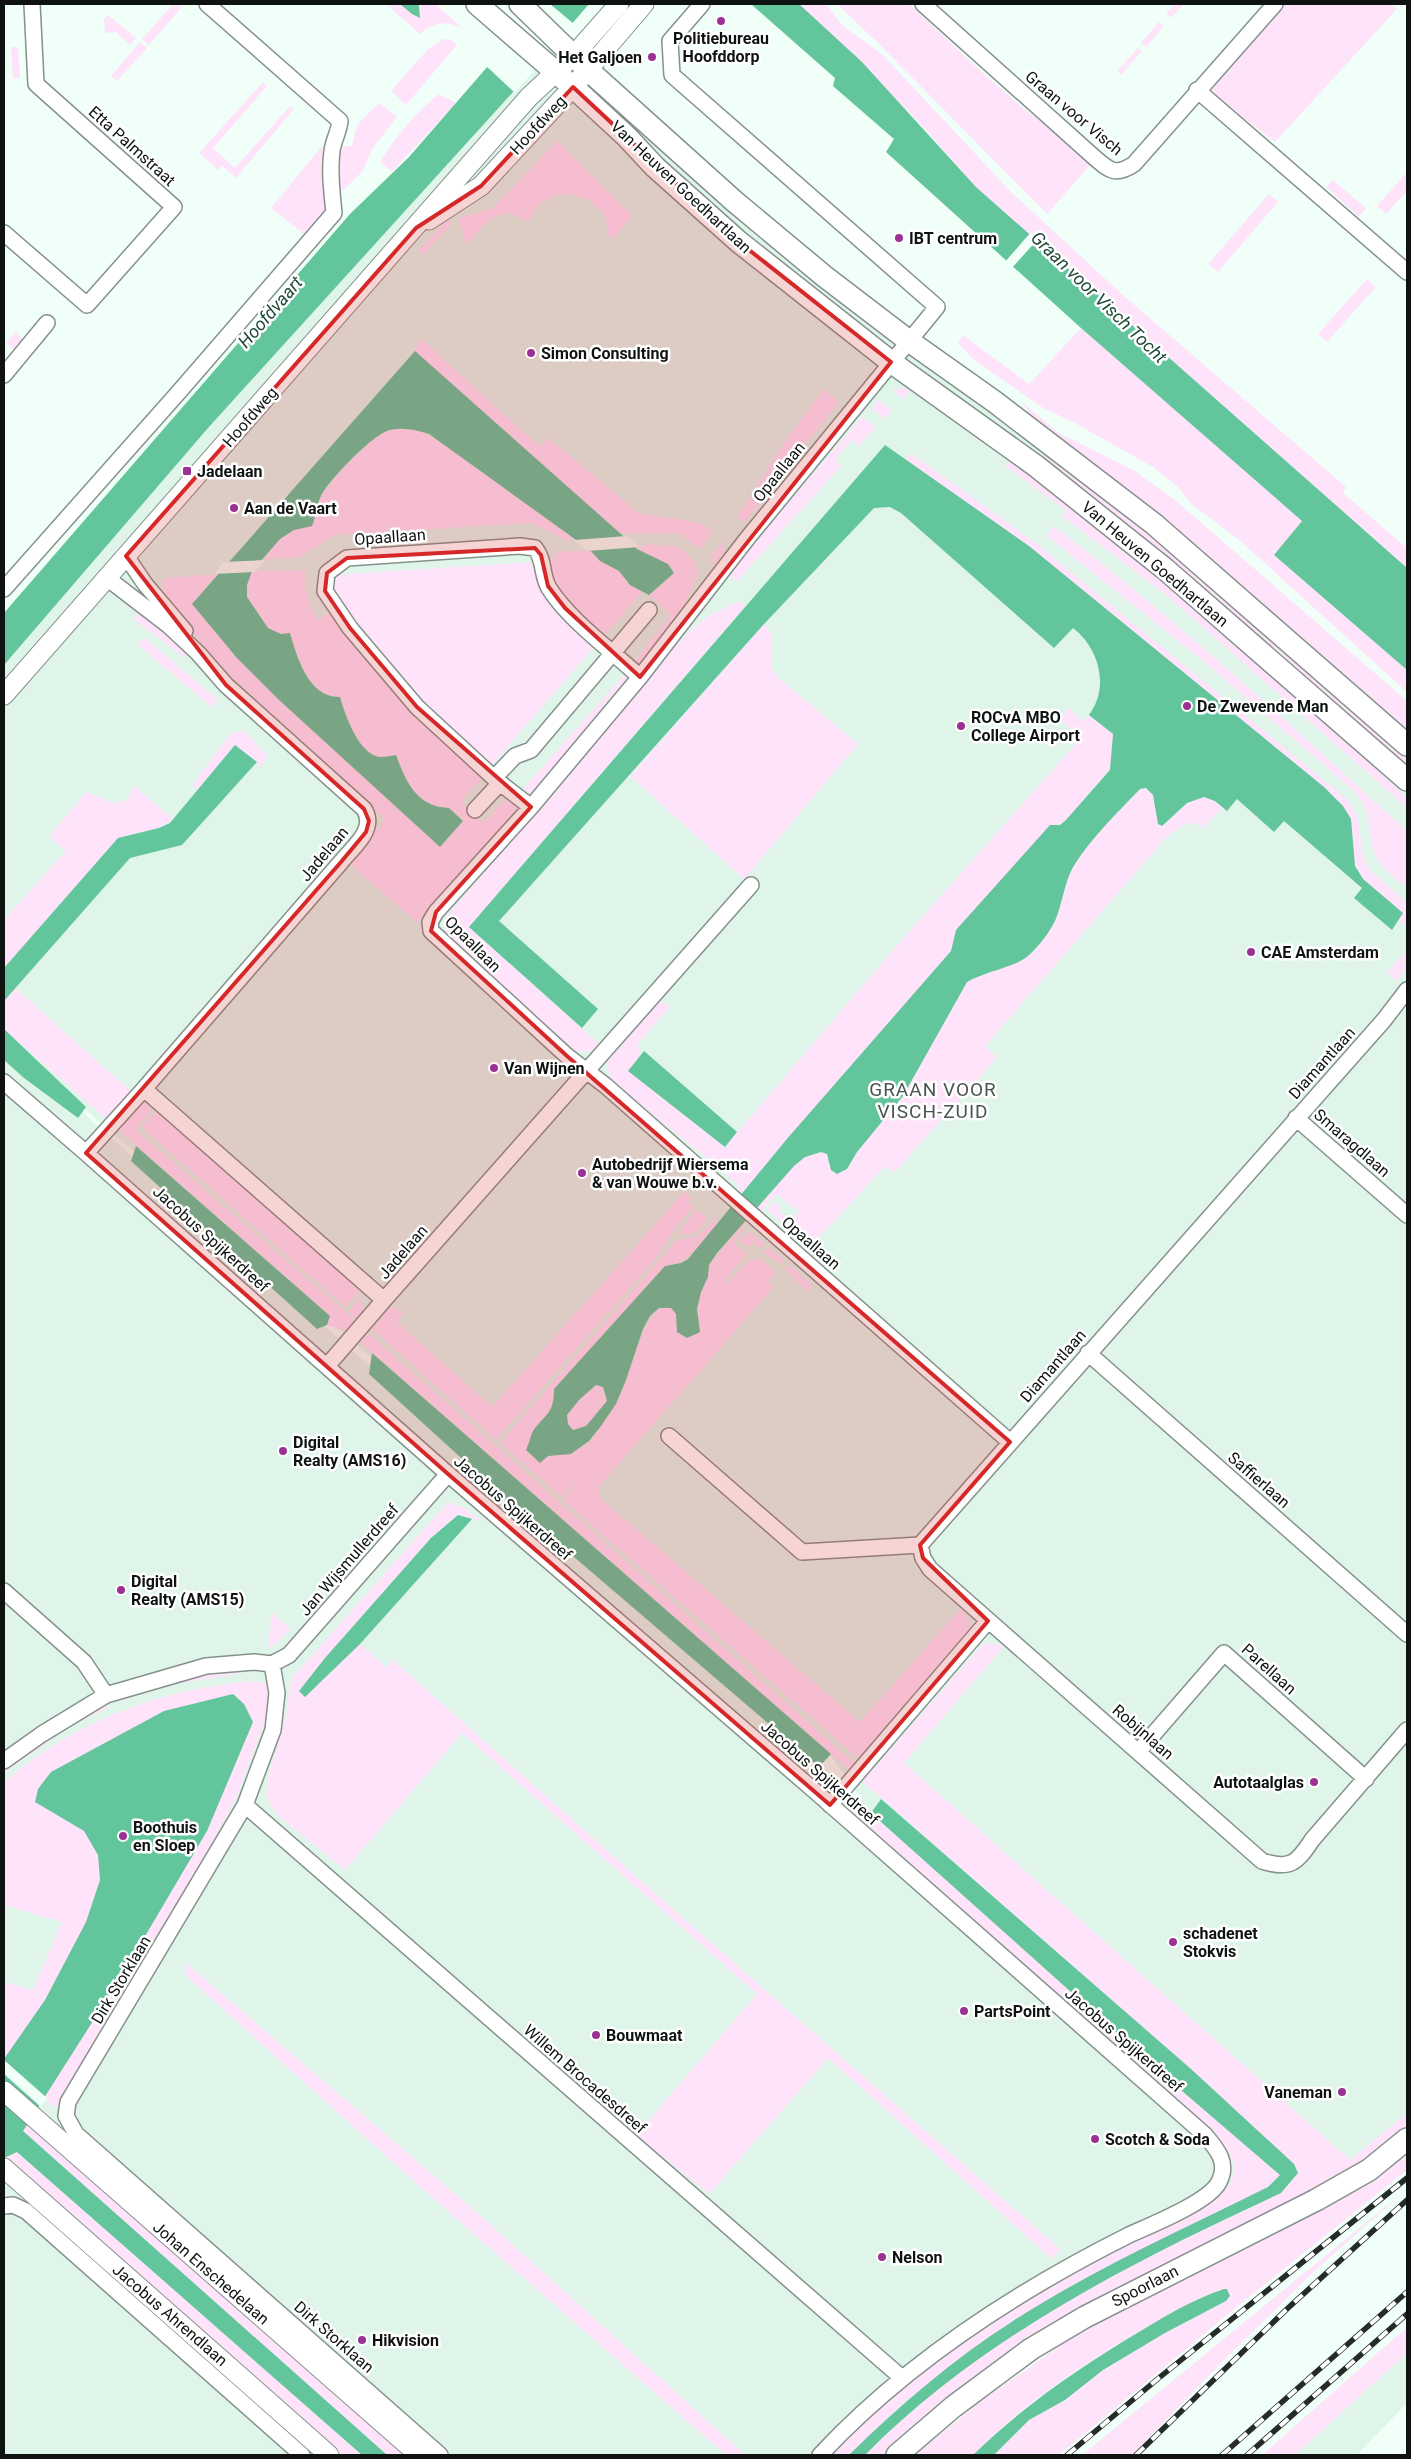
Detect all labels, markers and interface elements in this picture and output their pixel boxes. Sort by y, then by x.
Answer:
marker: Politiebureau Hoofddorp [715,15,727,27]
place label: Politiebureau Hoofddorp [673,29,769,66]
place label: Het Galjoen [558,48,642,67]
marker: Het Galjoen [646,51,658,63]
street label: Graan voor Visch [1022,67,1126,159]
street label: Hoofdweg [506,92,570,158]
street label: Etta Palmstraat [85,102,179,190]
street label: Van Heuven Goedhartlaan [607,117,755,257]
water label: Graan voor Visch Tocht [1027,227,1171,367]
place label: IBT centrum [909,229,997,248]
marker: IBT centrum [893,232,905,244]
water label: Hoofdvaart [233,272,307,352]
place label: Simon Consulting [541,344,669,363]
marker: Simon Consulting [525,347,537,359]
street label: Hoofdweg [219,383,281,451]
street label: Opaallaan [749,438,809,506]
place label: Jadelaan [197,462,263,481]
marker: Jadelaan [181,465,193,477]
street label: Van Heuven Goedhartlaan [1078,497,1232,631]
place label: Aan de Vaart [244,499,337,518]
marker: Aan de Vaart [228,502,240,514]
street label: Opaallaan [354,525,426,549]
place label: De Zwevende Man [1197,697,1329,716]
marker: De Zwevende Man [1181,700,1193,712]
place label: ROCvA MBO College Airport [971,708,1080,745]
marker: ROCvA MBO College Airport [955,720,967,732]
street label: Jadelaan [296,823,352,885]
street label: Opaallaan [441,912,505,976]
place label: CAE Amsterdam [1261,943,1379,962]
marker: CAE Amsterdam [1245,946,1257,958]
street label: Diamantlaan [1285,1023,1359,1103]
place label: Van Wijnen [504,1059,585,1078]
marker: Van Wijnen [488,1062,500,1074]
district label: GRAAN VOOR VISCH-ZUID [869,1078,997,1123]
street label: Smaragdlaan [1310,1105,1394,1181]
place label: Autobedrijf Wiersema & van Wouwe b.v. [592,1155,749,1192]
marker: Autobedrijf Wiersema & van Wouwe b.v. [576,1167,588,1179]
street label: Jacobus Spijkerdreef [149,1182,273,1296]
street label: Opaallaan [778,1212,844,1274]
street label: Jadelaan [374,1221,432,1283]
street label: Diamantlaan [1016,1326,1090,1406]
place label: Digital Realty (AMS16) [293,1433,406,1470]
marker: Digital Realty (AMS16) [277,1445,289,1457]
street label: Saffierlaan [1224,1448,1294,1512]
street label: Jacobus Spijkerdreef [450,1452,576,1565]
street label: Jan Wijsmullerdreef [295,1500,403,1620]
place label: Digital Realty (AMS15) [131,1572,244,1609]
marker: Digital Realty (AMS15) [115,1584,127,1596]
street label: Parellaan [1238,1640,1300,1698]
street label: Robijnlaan [1109,1700,1177,1764]
street label: Jacobus Spijkerdreef [757,1717,883,1830]
place label: Autotaalglas [1213,1773,1304,1792]
marker: Autotaalglas [1308,1776,1320,1788]
place label: Boothuis en Sloep [133,1818,197,1855]
marker: Boothuis en Sloep [117,1830,129,1842]
place label: schadenet Stokvis [1183,1924,1258,1961]
street label: Dirk Storklaan [87,1933,155,2027]
marker: schadenet Stokvis [1167,1936,1179,1948]
street label: Jacobus Spijkerdreef [1061,1984,1187,2097]
place label: PartsPoint [974,2002,1051,2021]
marker: PartsPoint [958,2005,970,2017]
street label: Willem Brocadesdreef [520,2021,651,2138]
place label: Bouwmaat [606,2026,683,2045]
marker: Bouwmaat [590,2029,602,2041]
place label: Vaneman [1264,2083,1332,2102]
marker: Vaneman [1336,2086,1348,2098]
place label: Scotch & Soda [1105,2130,1210,2149]
marker: Scotch & Soda [1089,2133,1101,2145]
street label: Johan Enschedelaan [149,2217,273,2329]
place label: Nelson [892,2248,942,2267]
marker: Nelson [876,2251,888,2263]
street label: Jacobus Ahrendlaan [109,2260,231,2370]
street label: Spoorlaan [1108,2261,1182,2311]
street label: Dirk Storklaan [290,2297,378,2377]
place label: Hikvision [372,2331,439,2350]
marker: Hikvision [356,2334,368,2346]

